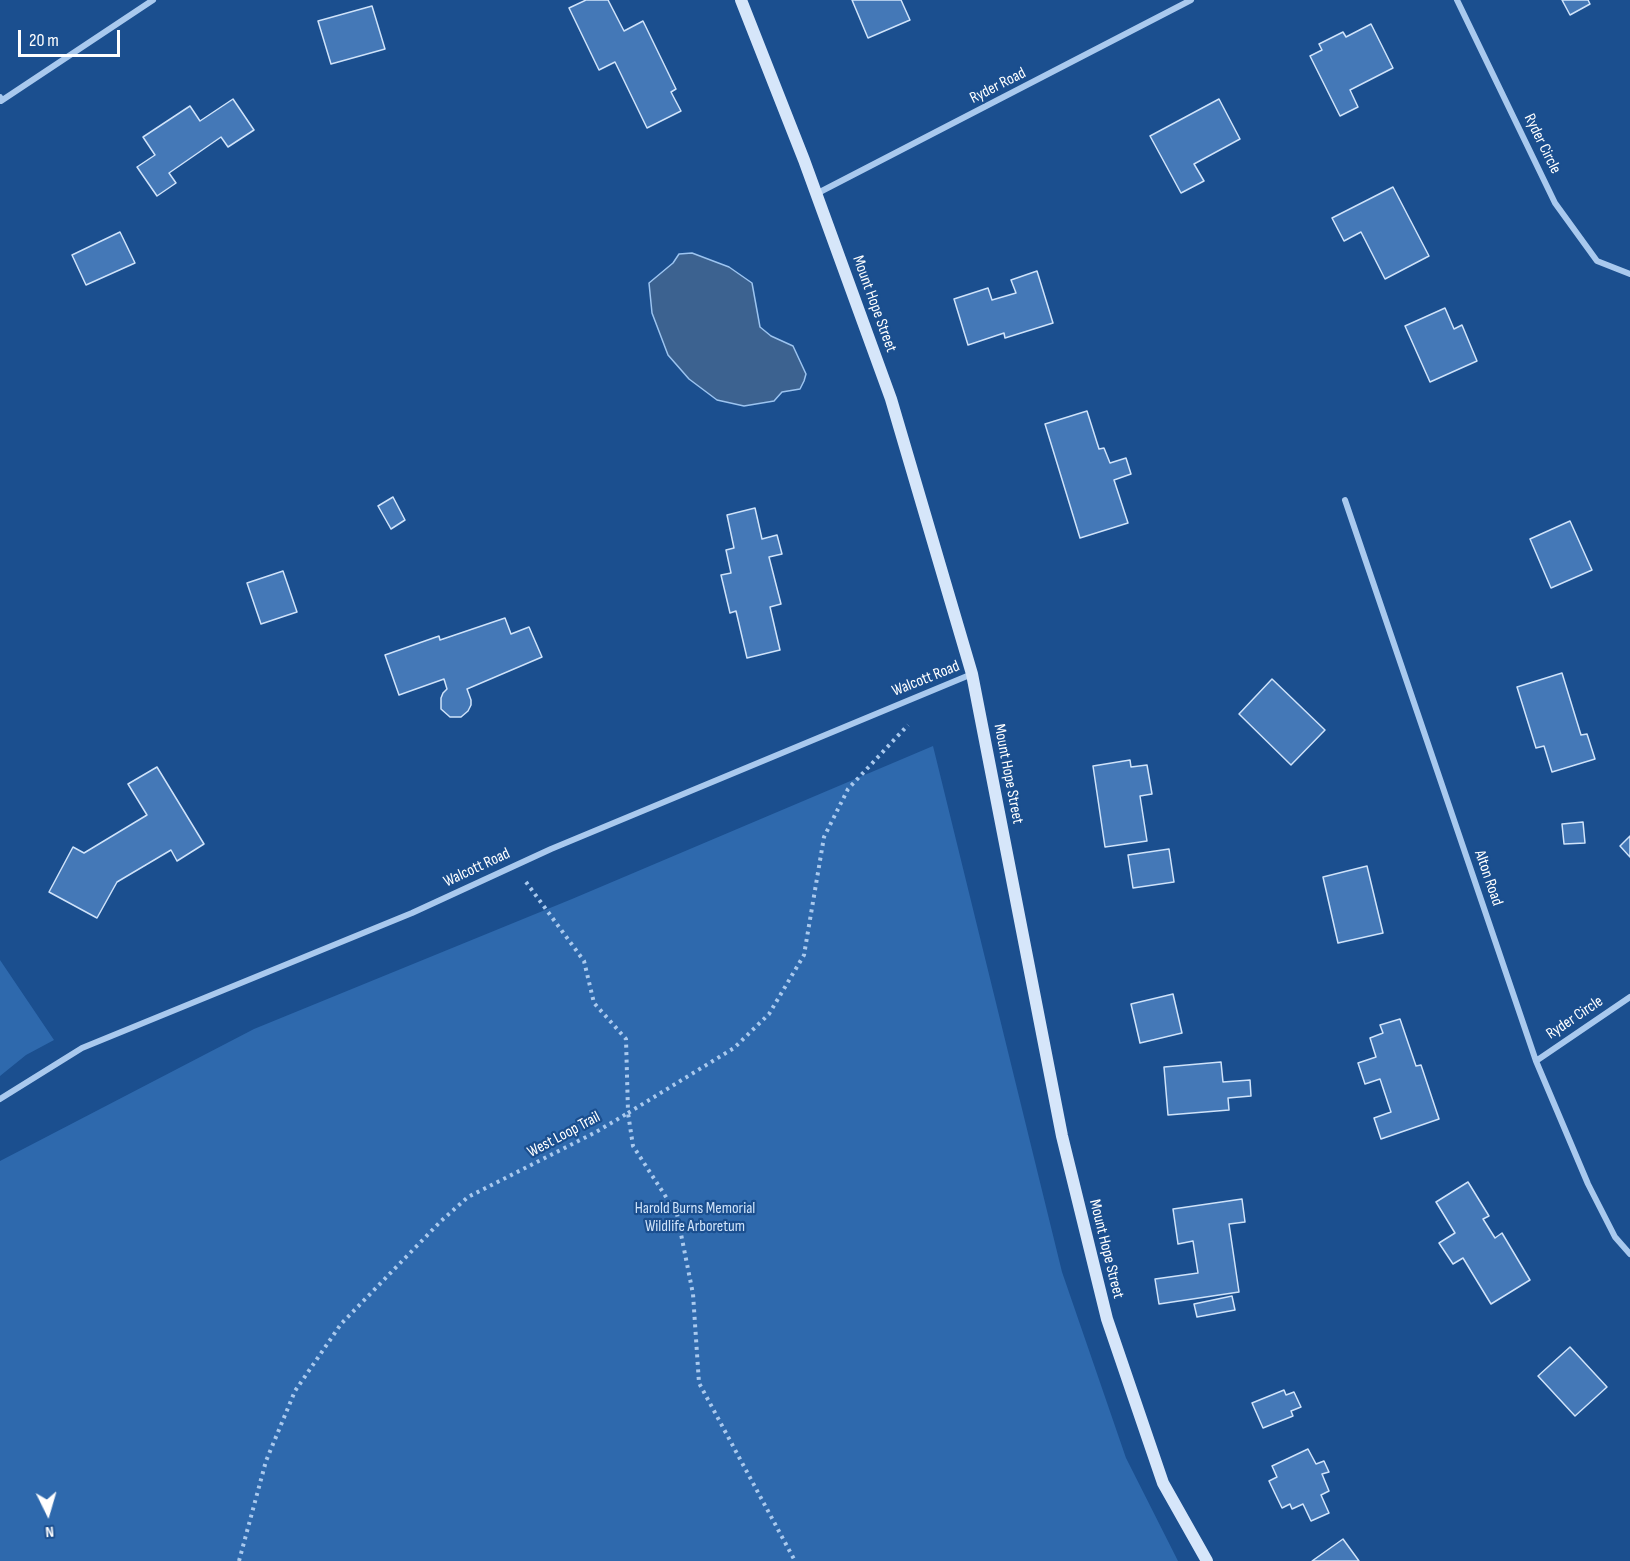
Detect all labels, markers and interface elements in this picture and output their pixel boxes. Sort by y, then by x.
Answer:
scale bar [21,18,123,56]
text: 20 m [29,30,59,51]
street label: Ryder Road [967,64,1029,108]
street label: Ryder Circle [1519,111,1565,177]
street label: Mount Hope Street [848,253,900,355]
street label: Walcott Road [889,657,963,701]
street label: Mount Hope Street [989,722,1027,826]
street label: Walcott Road [441,844,513,892]
street label: Alton Road [1470,848,1506,908]
street label: Ryder Circle [1543,992,1607,1044]
street label: West Loop Trail [524,1108,604,1162]
street label: Mount Hope Street [1084,1198,1128,1300]
park label: Harold Burns Memorial Wildlife Arboretum [635,1199,755,1237]
north arrow [18,1483,78,1543]
text: N [45,1522,55,1541]

